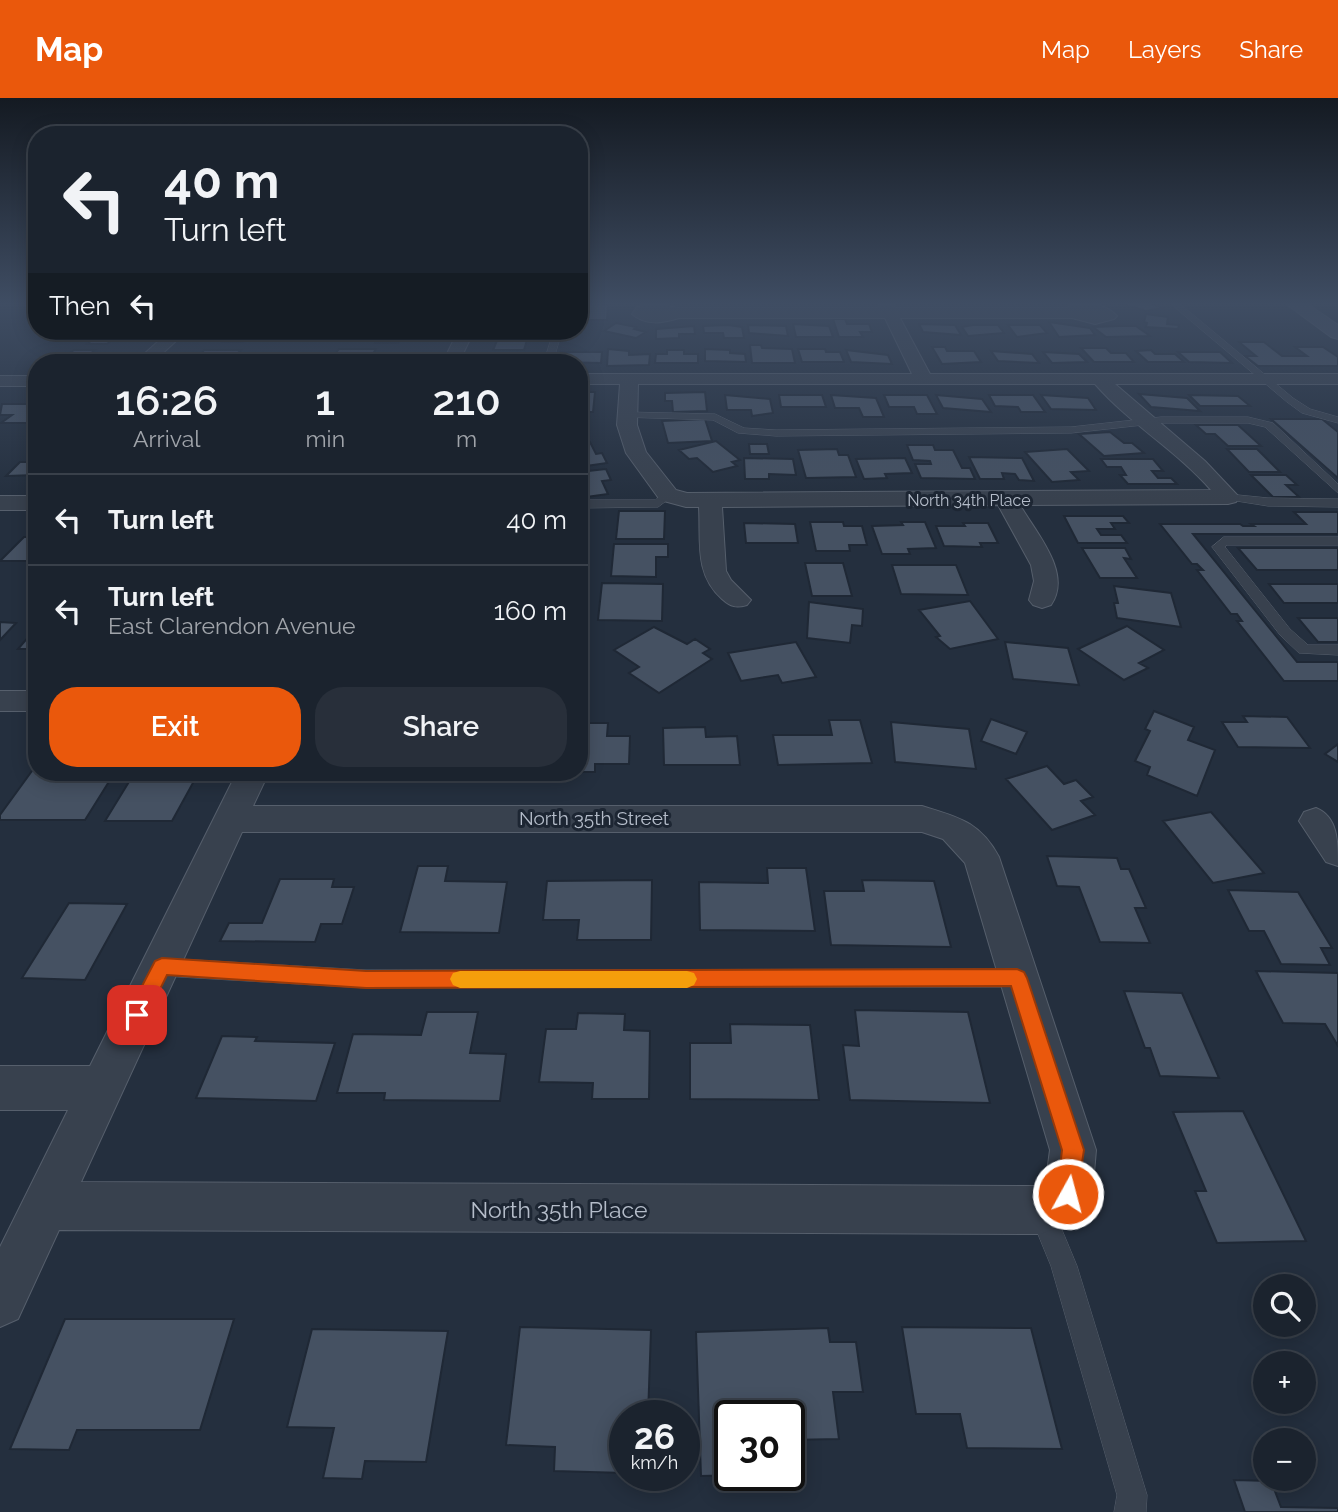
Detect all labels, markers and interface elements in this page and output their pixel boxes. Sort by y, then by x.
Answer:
text: Map [35,30,103,69]
text: Map [1041,35,1090,64]
text: Layers [1128,35,1201,64]
text: Share [1239,35,1303,64]
text: 40 m [164,152,279,209]
icon: left [49,154,140,245]
text: Turn left [164,211,286,248]
icon: left [124,287,162,325]
text: Then [49,291,110,321]
text: 16:26 [115,376,218,425]
text: 1 [315,376,335,425]
text: 210 [432,376,501,425]
text: Arrival [133,425,200,452]
text: min [305,425,345,452]
text: m [456,425,477,452]
street label: North 34th Place [907,491,1031,510]
icon: left [49,501,87,539]
text: Turn left [108,505,214,535]
text: 40 m [506,505,567,535]
text: Turn left [108,582,214,612]
icon: left [49,592,87,630]
text: 160 m [494,596,567,626]
text: East Clarendon Avenue [108,612,356,639]
button: Exit [49,687,301,767]
button: Share [315,687,567,767]
street label: North 35th Street [519,807,670,829]
pin [107,985,167,1045]
icon: arrive [118,996,156,1034]
position arrow [1031,1157,1105,1231]
street label: North 35th Place [470,1196,648,1223]
map controls [1253,1274,1316,1491]
button: search [1253,1274,1316,1337]
button: + [1253,1351,1316,1414]
speed limit sign: 30 [714,1400,805,1491]
text: 26 [634,1416,675,1457]
button: − [1253,1428,1316,1491]
text: km/h [631,1452,678,1473]

